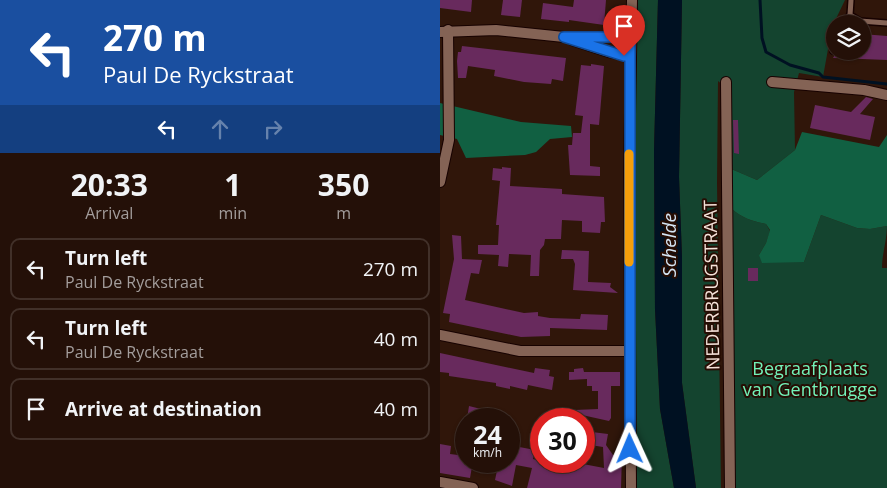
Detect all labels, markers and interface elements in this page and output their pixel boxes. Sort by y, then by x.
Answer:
pin [603,5,645,56]
icon: arrive [610,12,638,40]
text: 270 m [103,14,207,61]
map controls [826,15,871,60]
button: layers [826,15,871,60]
icon: left [20,20,85,85]
text: Paul De Ryckstraat [103,59,294,89]
icon: left [153,115,181,143]
icon: ahead [206,115,234,143]
icon: right [259,115,287,143]
text: 20:33 [71,164,148,205]
text: 1 [224,164,241,205]
text: 350 [318,164,369,205]
street label: NEDERBRUGSTRAAT [698,200,724,370]
text: Arrival [85,202,133,224]
text: min [219,202,247,224]
text: m [336,202,351,224]
water label: Schelde [656,213,682,277]
text: Turn left [65,245,147,271]
icon: left [22,255,50,283]
text: 270 m [363,256,418,282]
text: Paul De Ryckstraat [65,271,204,293]
text: Turn left [65,315,147,341]
icon: left [22,325,50,353]
text: 40 m [374,326,418,352]
text: Paul De Ryckstraat [65,341,204,363]
park label: Begraafplaats van Gentbrugge [743,356,877,401]
icon: arrive [22,395,50,423]
text: Arrive at destination [65,396,262,422]
text: 40 m [374,396,418,422]
speed limit sign: 30 [530,408,595,473]
text: 24 [473,417,502,451]
position arrow [603,422,655,474]
text: km/h [473,444,502,461]

